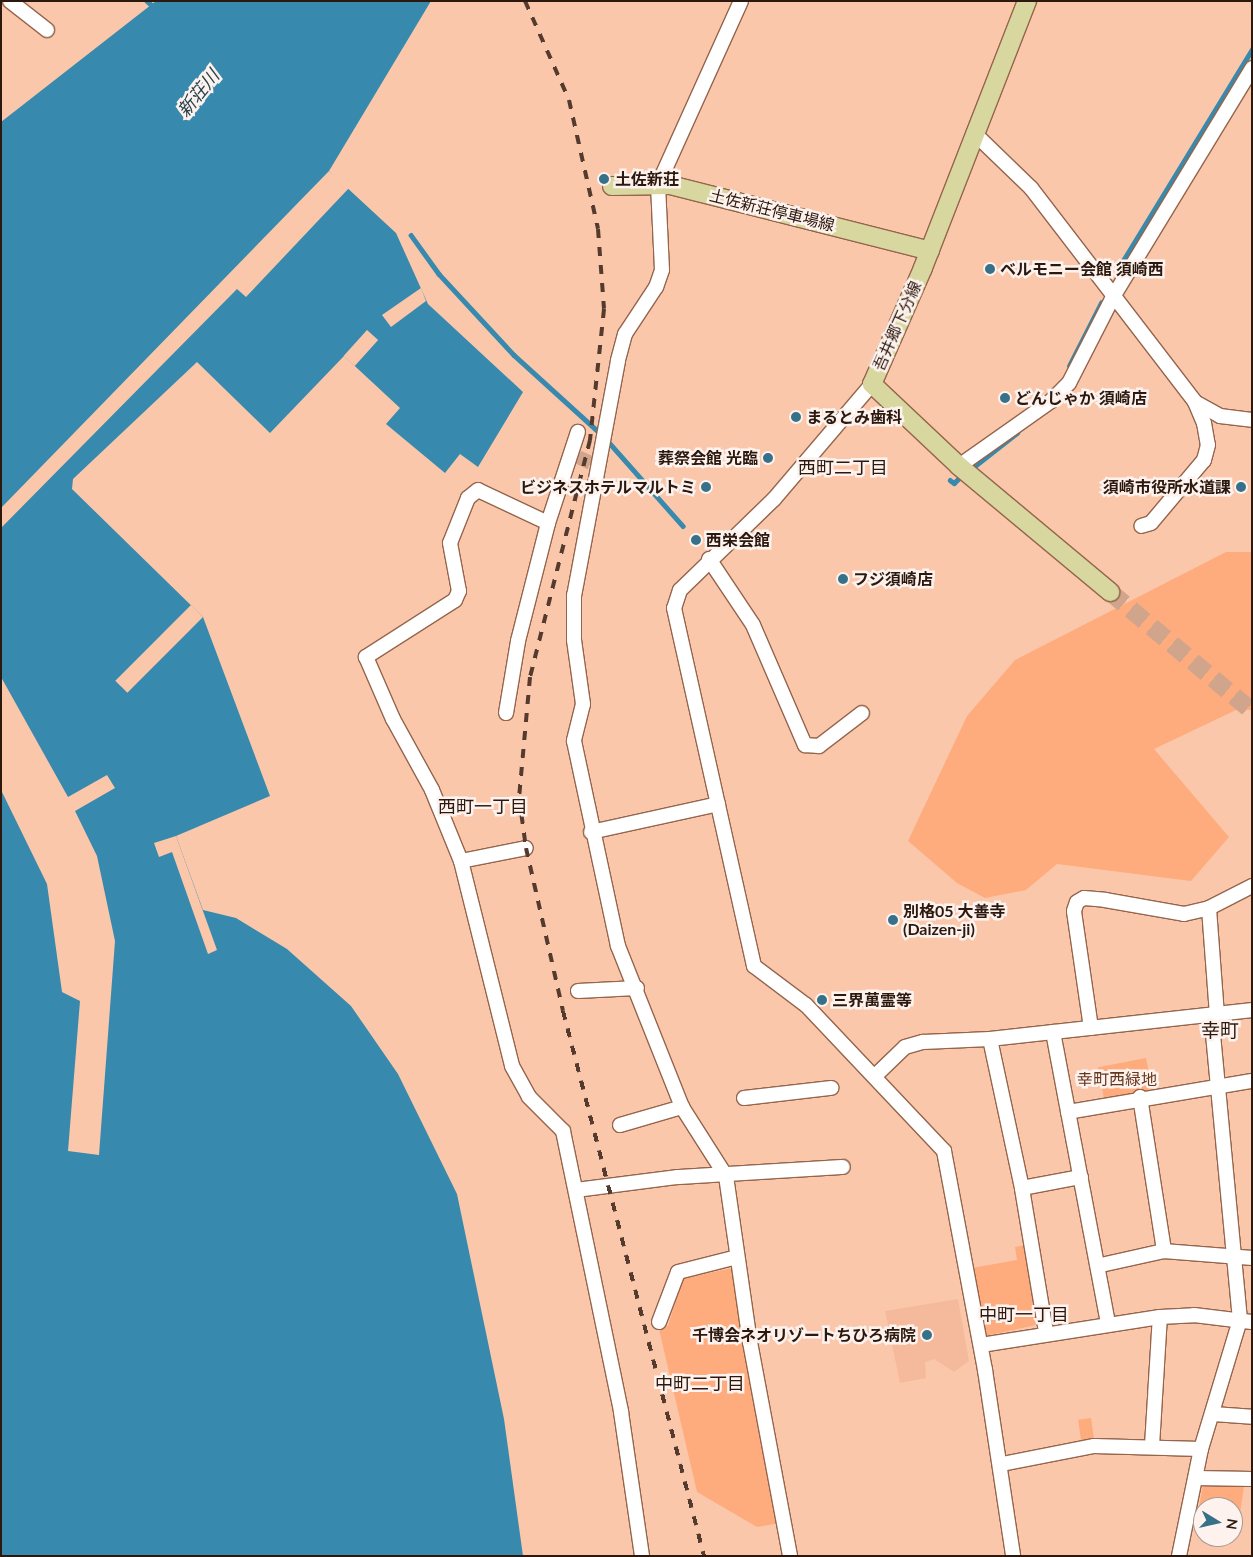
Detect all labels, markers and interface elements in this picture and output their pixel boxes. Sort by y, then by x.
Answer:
water label: 新荘川 [173,65,223,121]
place label: 土佐新荘 [615,169,679,189]
marker: 土佐新荘 [597,172,611,186]
street label: 土佐新荘停車場線 [708,185,836,235]
place label: ベルモニー会館 須崎西 [1000,259,1164,279]
marker: ベルモニー会館 須崎西 [984,263,996,275]
street label: 吾井郷下分線 [869,278,925,374]
place label: どんじゃか 須崎店 [1015,388,1147,408]
marker: どんじゃか 須崎店 [999,392,1011,404]
place label: まるとみ歯科 [806,407,902,427]
marker: まるとみ歯科 [790,411,802,423]
place label: 葬祭会館 光臨 [658,448,758,468]
marker: 葬祭会館 光臨 [762,452,774,464]
district label: 西町二丁目 [798,456,888,478]
place label: ビジネスホテルマルトミ [520,477,696,497]
place label: 須崎市役所水道課 [1103,477,1231,497]
marker: ビジネスホテルマルトミ [700,481,712,493]
marker: 須崎市役所水道課 [1235,481,1247,493]
place label: 西栄会館 [706,530,770,550]
marker: 西栄会館 [690,534,702,546]
place label: フジ須崎店 [853,569,933,589]
marker: フジ須崎店 [837,573,849,585]
district label: 西町一丁目 [438,795,528,817]
place label: 別格05 大善寺 (Daizen-ji) [903,901,1005,939]
marker: 別格05 大善寺 (Daizen-ji) [887,914,899,926]
place label: 三界萬霊等 [832,990,912,1010]
marker: 三界萬霊等 [816,994,828,1006]
district label: 幸町 [1201,1019,1239,1041]
park label: 幸町西緑地 [1077,1069,1157,1089]
district label: 中町一丁目 [979,1303,1069,1325]
place label: 千博会ネオリゾートちひろ病院 [692,1325,916,1345]
marker: 千博会ネオリゾートちひろ病院 [920,1328,934,1342]
district label: 中町二丁目 [655,1372,745,1394]
north arrow [1193,1497,1243,1547]
text: N [1223,1518,1242,1531]

